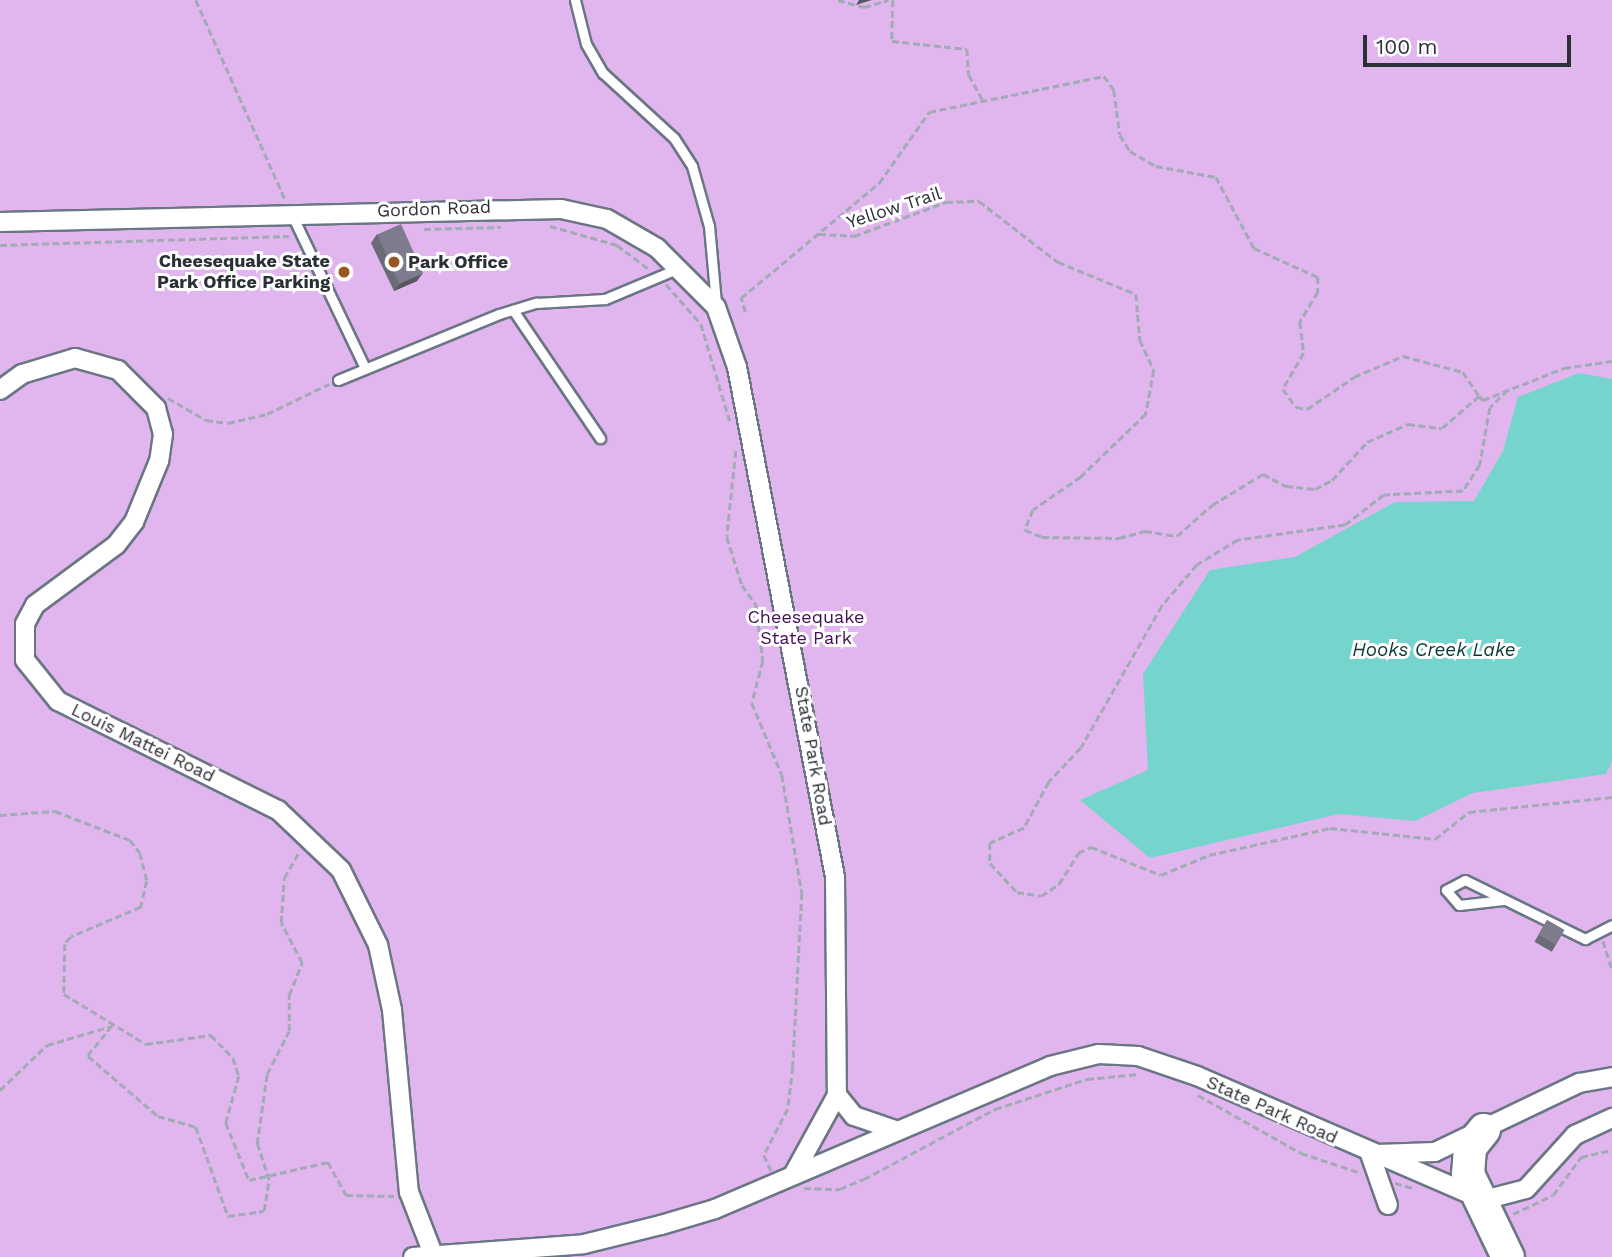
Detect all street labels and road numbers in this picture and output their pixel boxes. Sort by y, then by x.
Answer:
street label: Yellow Trail [843,182,945,234]
street label: Gordon Road [377,196,491,222]
street label: State Park Road [790,684,836,828]
street label: Louis Mattei Road [68,699,218,787]
street label: State Park Road [1203,1071,1341,1149]

